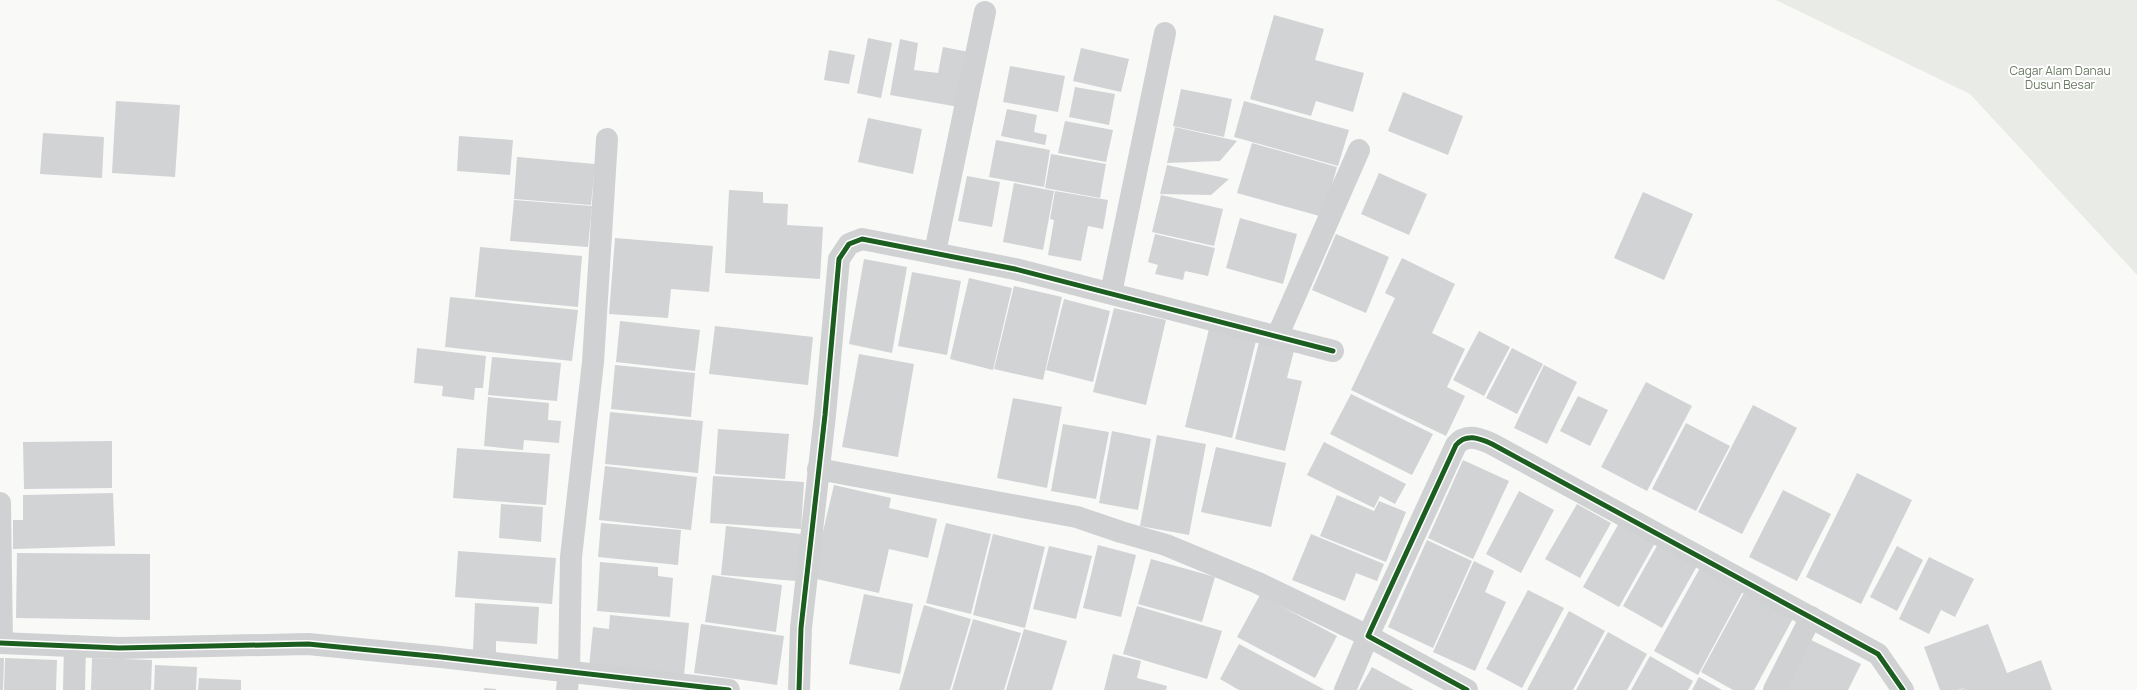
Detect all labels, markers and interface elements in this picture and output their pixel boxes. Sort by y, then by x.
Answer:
park label: Cagar Alam Danau Dusun Besar [2009,62,2111,93]

